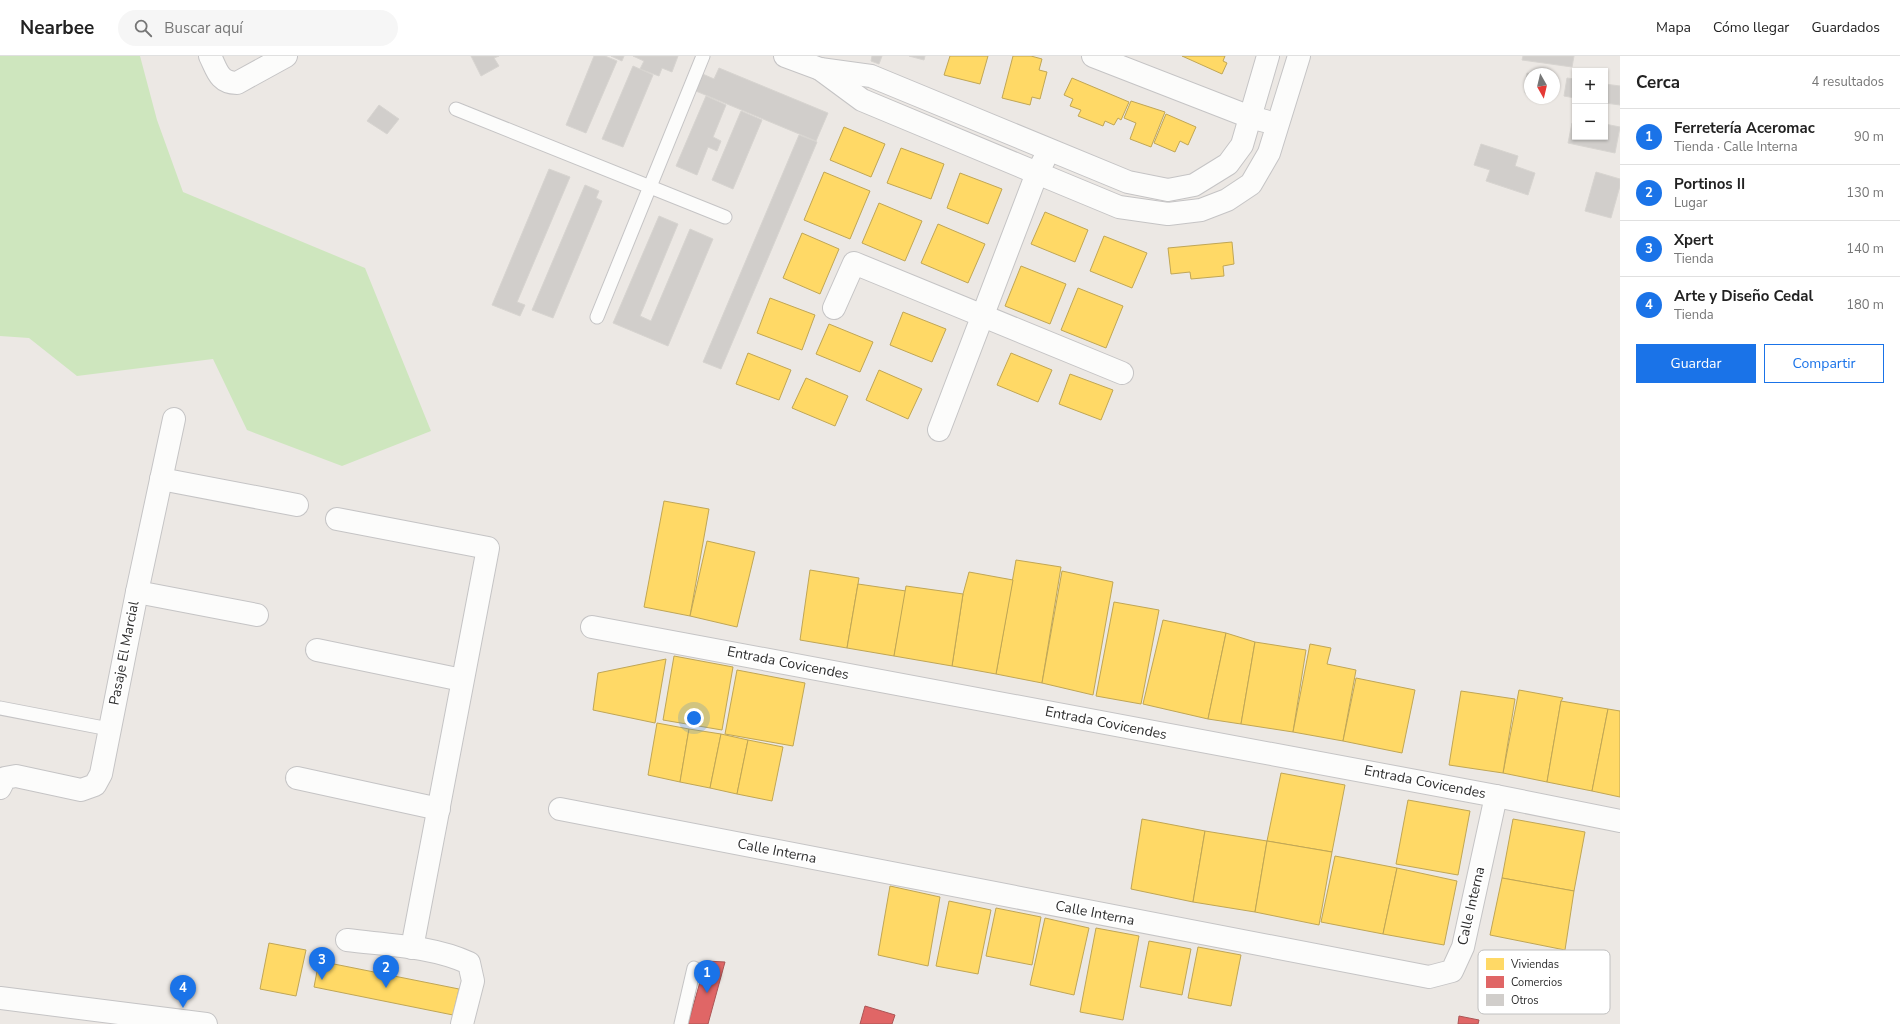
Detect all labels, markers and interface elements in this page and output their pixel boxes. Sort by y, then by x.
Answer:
search box [118,10,398,46]
text: Nearbee [20,15,94,41]
icon: search [132,17,154,39]
text: Buscar aquí [164,18,243,38]
text: Mapa [1656,18,1691,37]
text: Cómo llegar [1713,18,1789,37]
text: Guardados [1811,18,1880,37]
north arrow [1524,68,1560,104]
map controls [1572,68,1608,140]
button: + [1572,68,1608,104]
text: Cerca [1636,71,1680,94]
text: 4 resultados [1812,73,1884,91]
button: − [1572,104,1608,140]
text: Ferretería Aceromac [1674,118,1815,138]
text: 1 [1645,128,1653,146]
text: 90 m [1854,128,1884,146]
text: Tienda · Calle Interna [1674,138,1798,156]
text: Portinos II [1674,174,1745,194]
text: 2 [1645,184,1653,202]
text: 130 m [1846,184,1884,202]
text: Lugar [1674,194,1707,212]
text: Xpert [1674,230,1713,250]
text: 3 [1645,240,1653,258]
text: 140 m [1846,240,1884,258]
text: Tienda [1674,250,1714,268]
text: Arte y Diseño Cedal [1674,286,1813,306]
text: 4 [1645,296,1653,314]
text: 180 m [1846,296,1884,314]
text: Tienda [1674,306,1714,324]
button: Guardar [1636,344,1756,383]
button: Compartir [1764,344,1884,383]
street label: Pasaje El Marcial [105,598,144,707]
street label: Entrada Covicendes [725,642,851,684]
street label: Entrada Covicendes [1043,702,1169,744]
your location [684,708,704,728]
street label: Entrada Covicendes [1362,761,1488,803]
street label: Calle Interna [736,834,818,868]
street label: Calle Interna [1453,865,1489,947]
street label: Calle Interna [1054,896,1136,930]
pin: 3 [309,947,335,980]
legend [1478,950,1610,1014]
pin: 2 [373,955,399,988]
text: Viviendas [1510,957,1559,972]
pin: 1 [694,960,720,993]
pin: 4 [170,975,196,1008]
text: Comercios [1511,975,1562,990]
text: Otros [1511,993,1539,1008]

